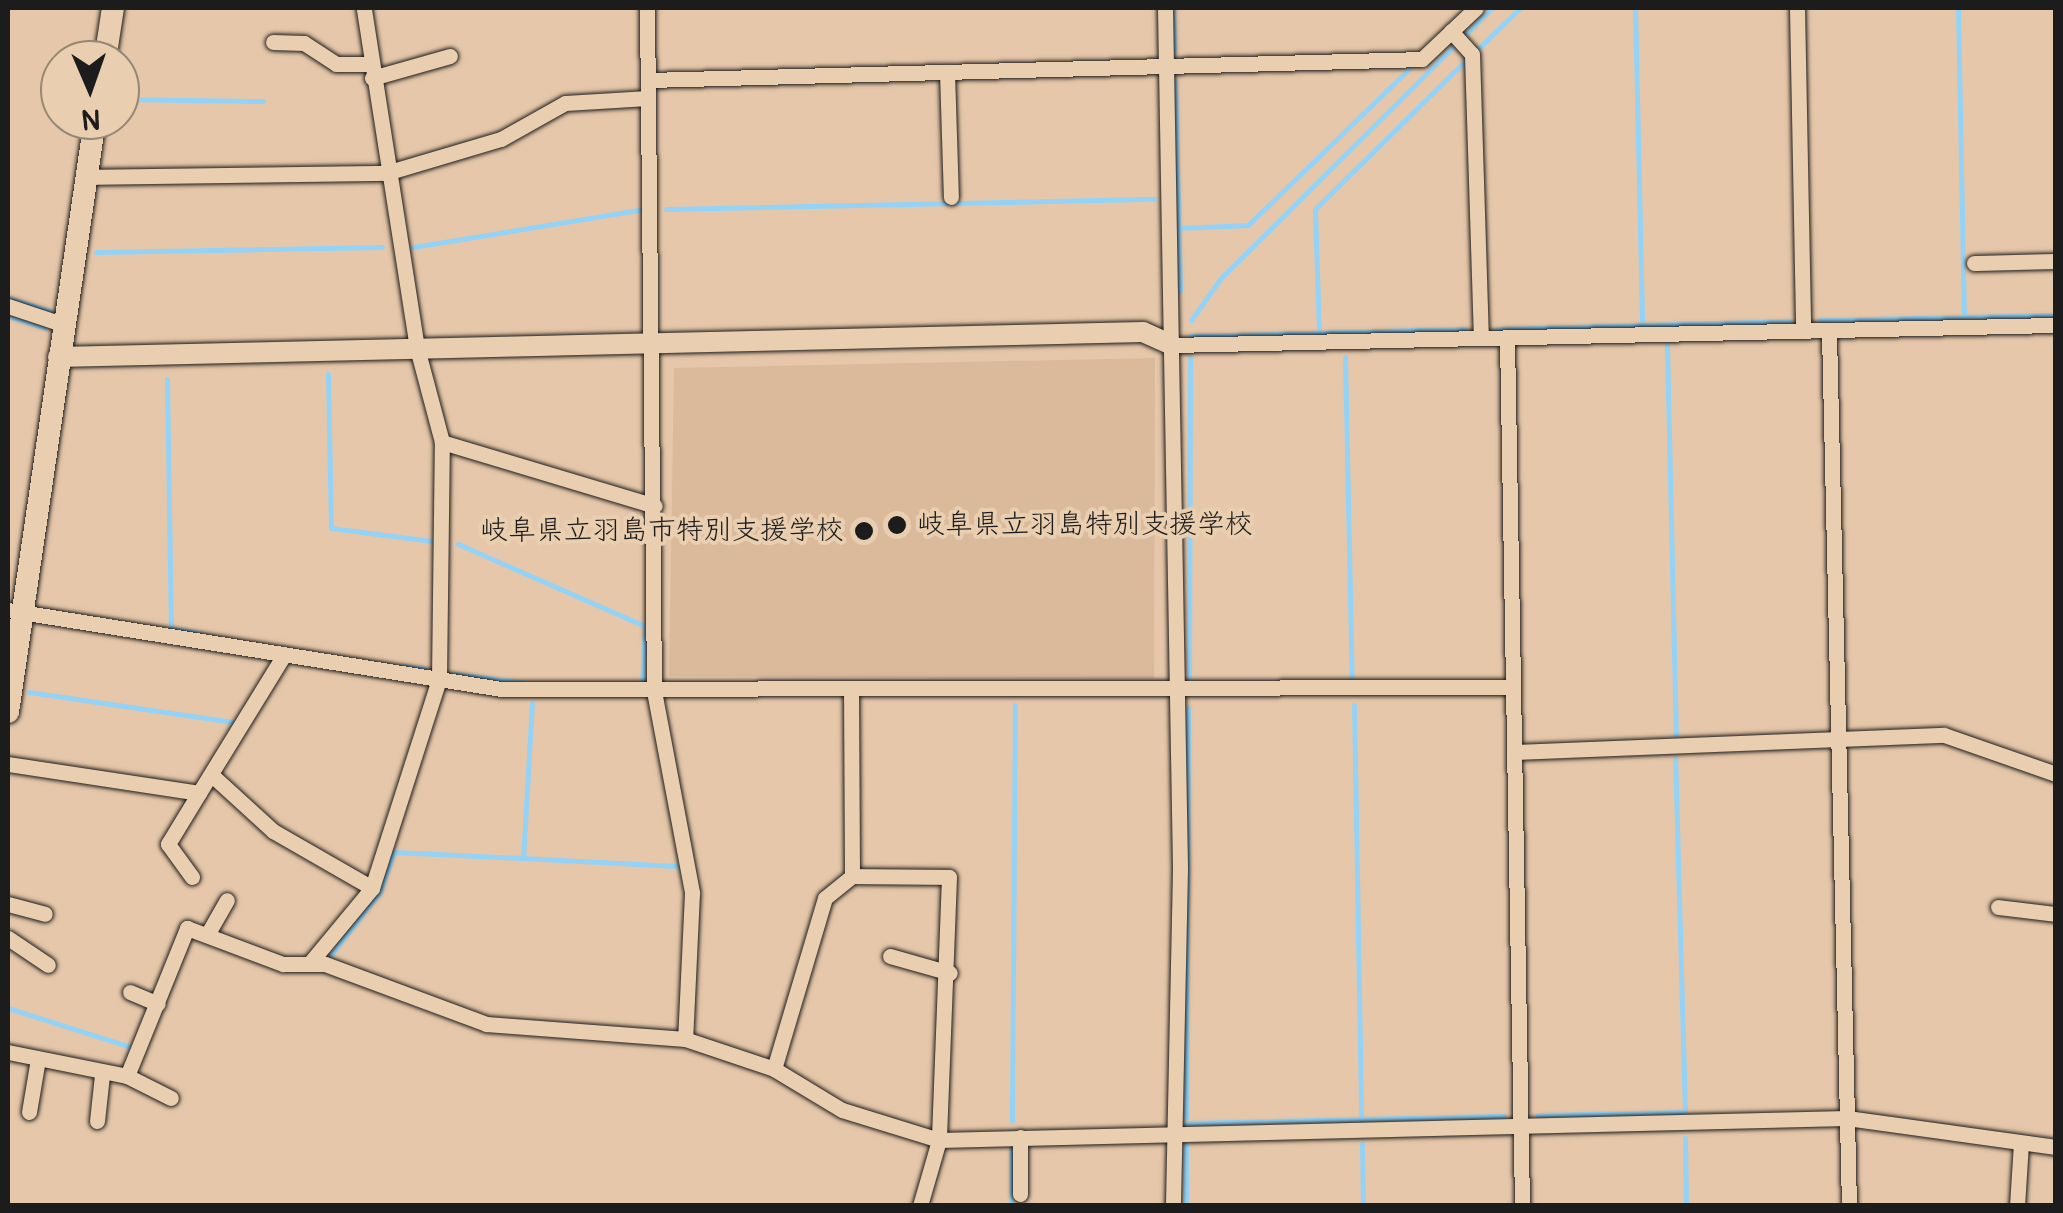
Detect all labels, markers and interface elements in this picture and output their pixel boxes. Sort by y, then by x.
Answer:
north arrow [40,40,140,140]
text: N [81,101,101,136]
place label: 岐阜県立羽島特別支援学校 [917,508,1253,542]
place label: 岐阜県立羽島市特別支援学校 [480,514,844,548]
marker: 岐阜県立羽島特別支援学校 [886,514,908,536]
marker: 岐阜県立羽島市特別支援学校 [853,520,875,542]

